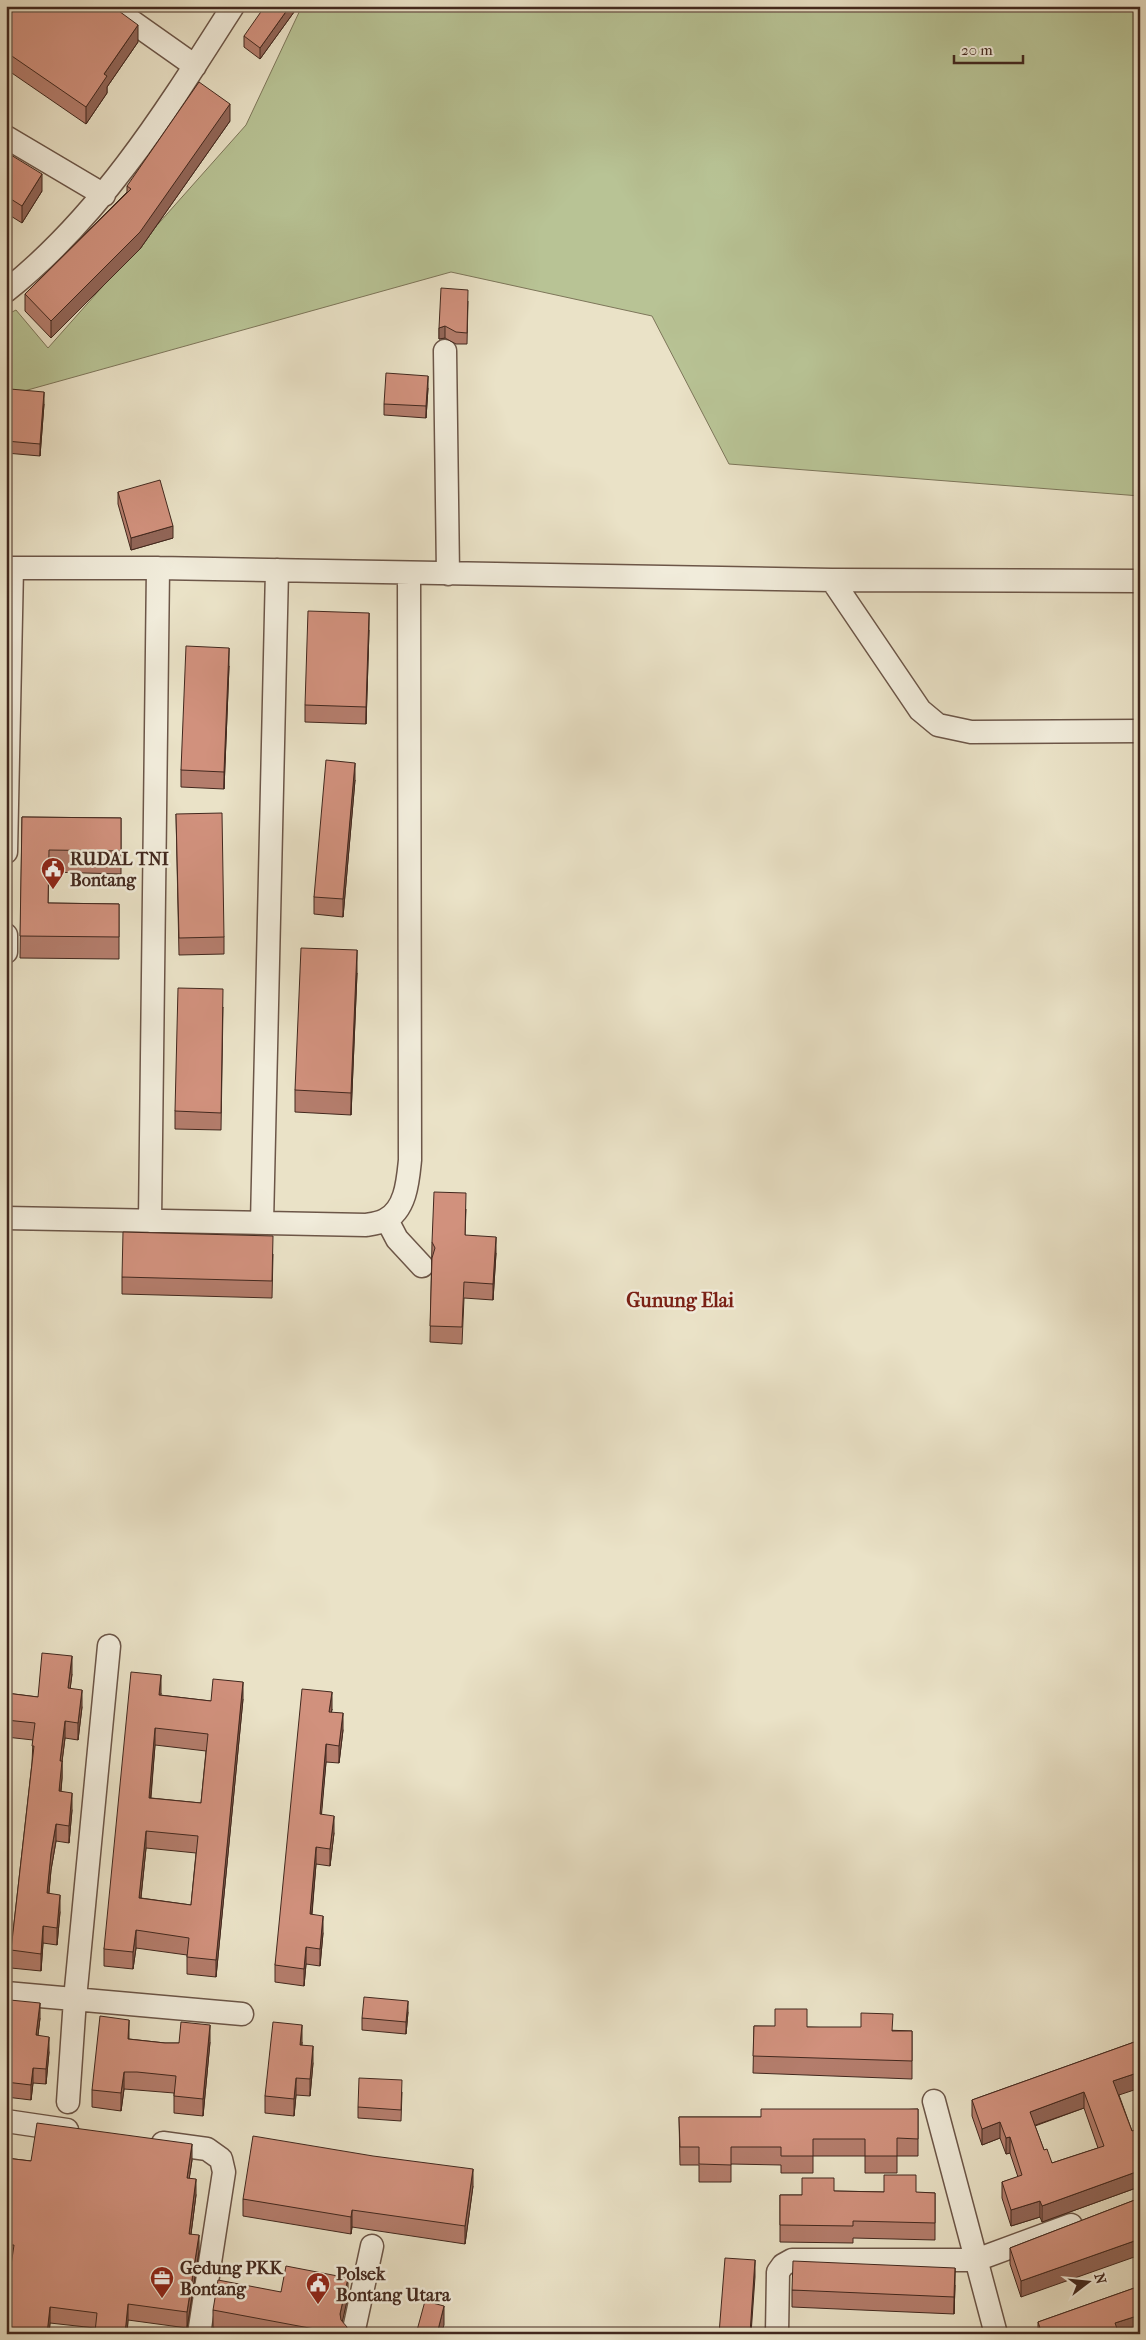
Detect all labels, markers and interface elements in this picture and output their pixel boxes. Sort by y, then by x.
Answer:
scale bar [954,32,1022,64]
text: 20 m [961,41,993,59]
place label: RUDAL TNI Bontang [70,849,169,891]
public building icon: RUDAL TNI Bontang [40,856,66,890]
district label: Gunung Elai [626,1289,735,1312]
place label: Gedung PKK Bontang [180,2258,284,2300]
north arrow [1064,2258,1114,2308]
place label: Polsek Bontang Utara [336,2264,451,2306]
office icon: Gedung PKK Bontang [149,2265,175,2299]
public building icon: Polsek Bontang Utara [305,2271,331,2305]
text: N [1090,2271,1110,2286]

